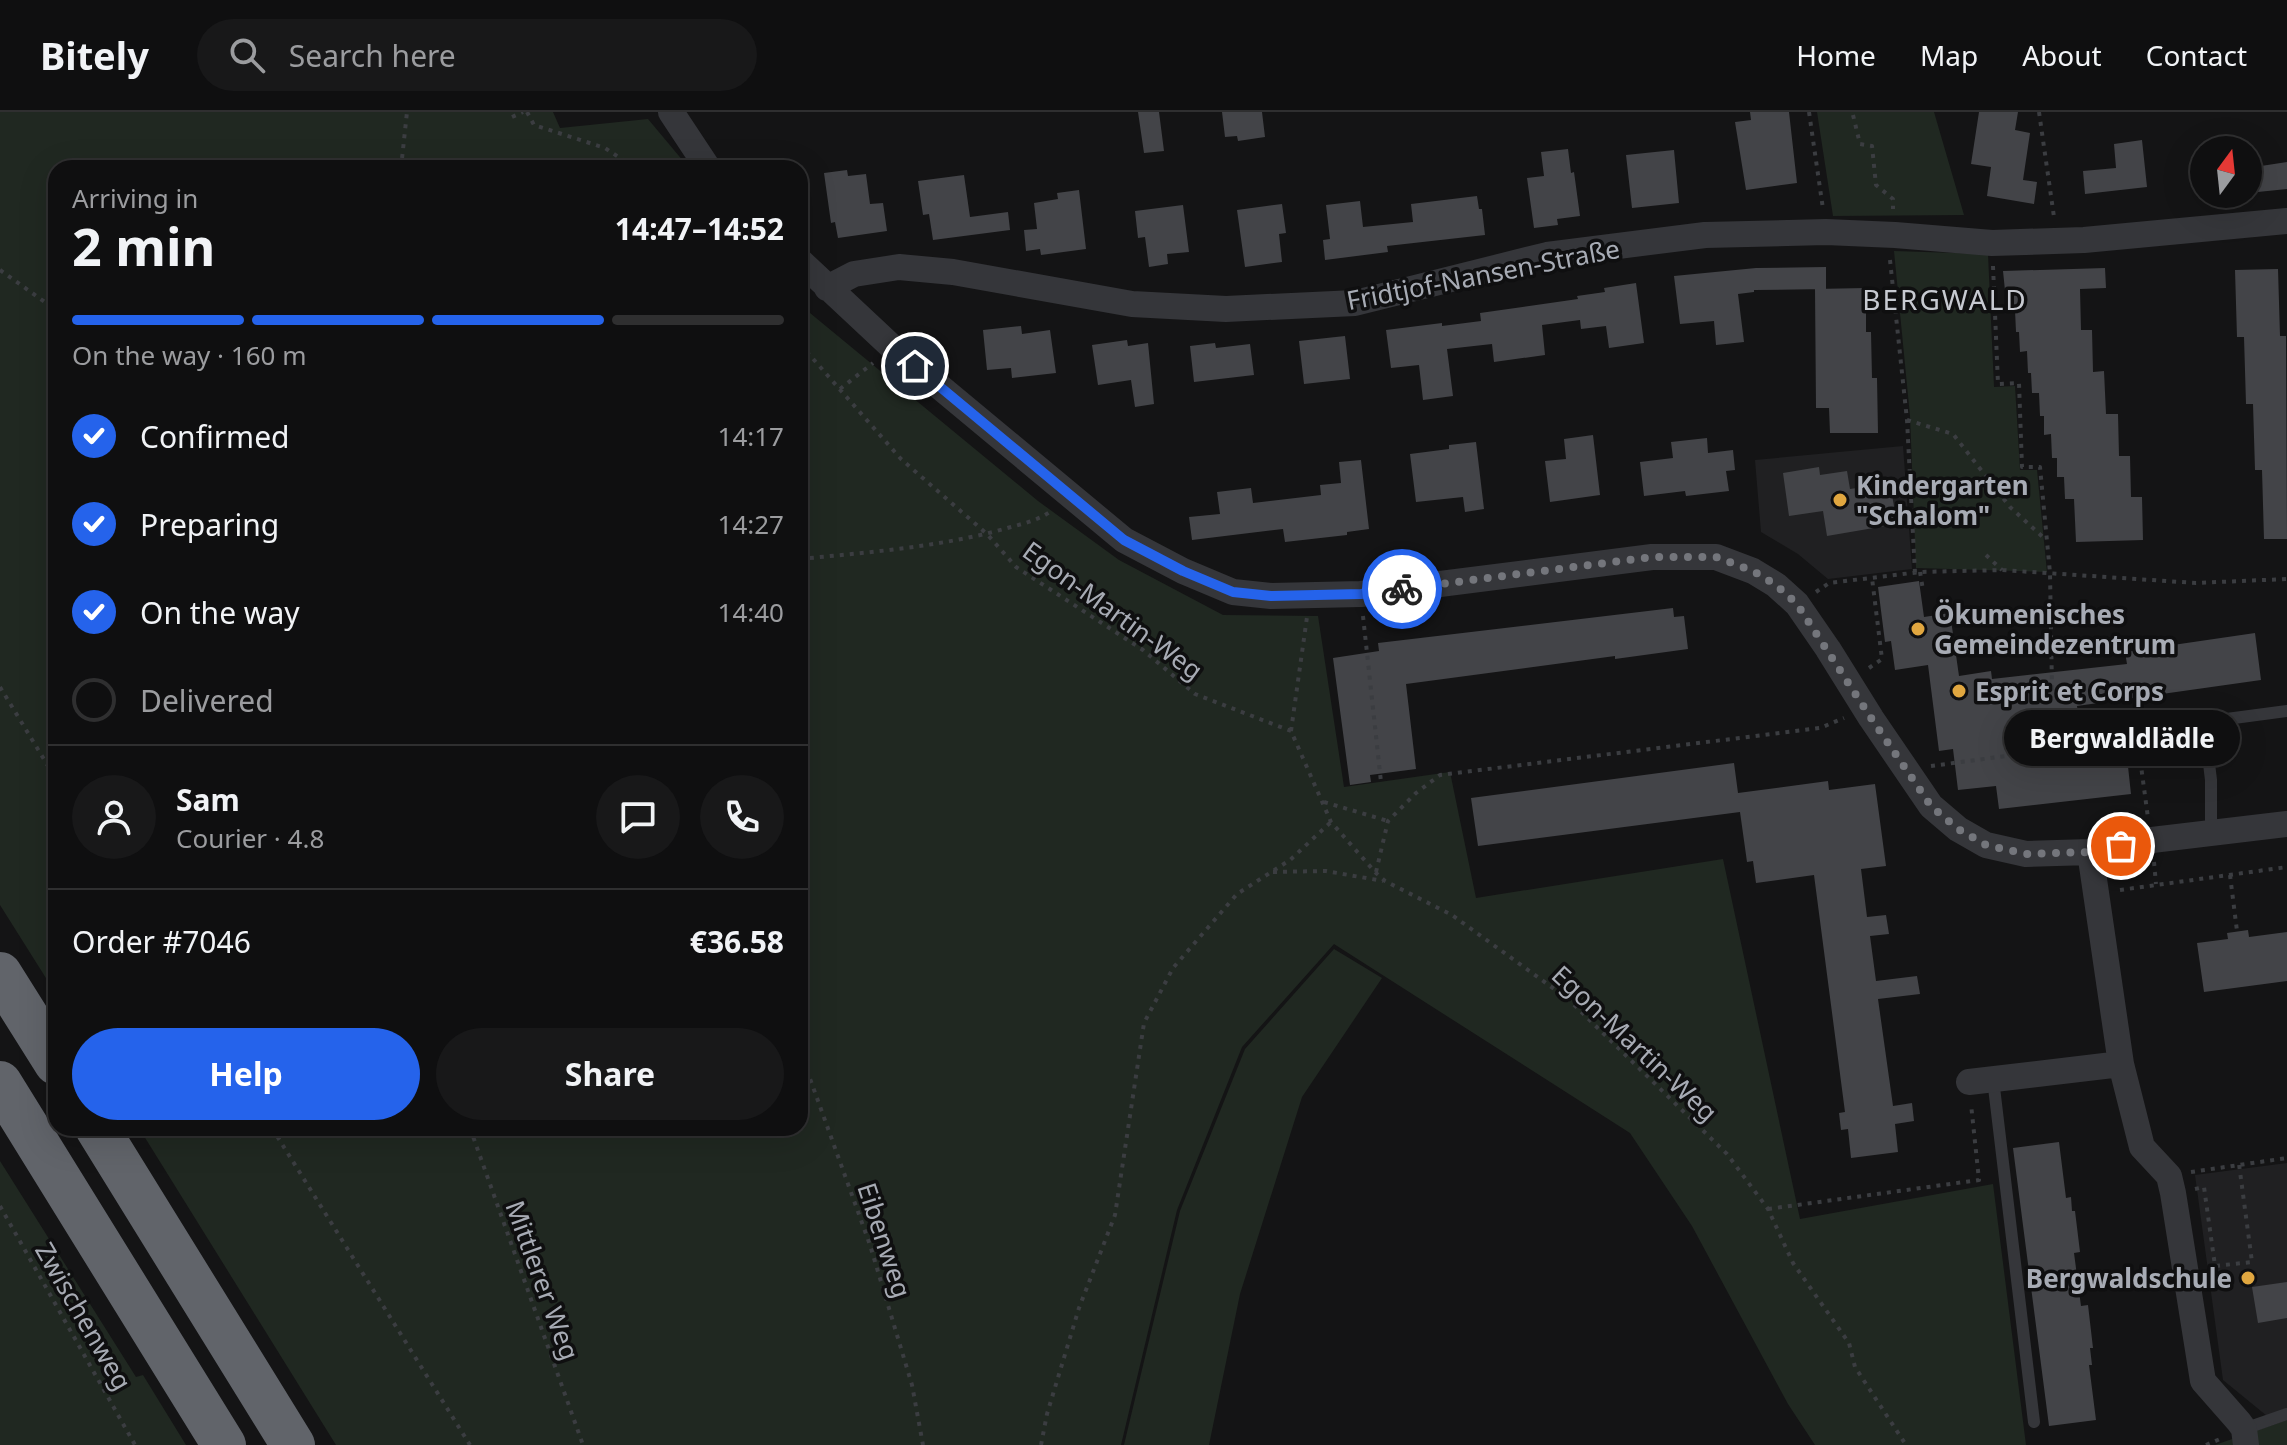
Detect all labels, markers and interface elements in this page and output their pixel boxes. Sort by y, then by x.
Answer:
search box [197,19,757,91]
text: Bitely [40,29,149,81]
icon: search [225,33,269,77]
text: Search here [289,35,456,76]
text: Home [1796,36,1876,74]
text: Map [1920,36,1978,74]
text: About [2022,36,2102,74]
text: Contact [2146,36,2247,74]
north arrow [2190,136,2262,208]
map controls [2190,136,2262,208]
text: Arriving in [72,180,198,216]
text: 14:47–14:52 [615,208,784,249]
text: 2 min [72,210,215,281]
street label: Fridtjof-Nansen-Straße [1343,230,1623,318]
district label: BERGWALD [1862,280,2028,318]
pin [881,332,949,400]
text: On the way · 160 m [72,337,306,373]
icon: home [893,344,937,388]
icon: check [72,414,116,458]
text: Confirmed [140,416,290,457]
text: 14:17 [718,418,784,454]
place label: Kindergarten "Schalom" [1856,467,2029,533]
marker: Kindergarten "Schalom" [1831,491,1849,509]
icon: check [72,502,116,546]
text: Preparing [140,504,279,545]
text: 14:27 [718,506,784,542]
street label: Egon-Martin-Weg [1016,532,1210,688]
courier [1362,549,1442,629]
icon: bike [1380,567,1424,611]
icon: check [72,590,116,634]
text: On the way [140,592,300,633]
text: 14:40 [718,594,784,630]
place label: Ökumenisches Gemeindezentrum [1934,596,2176,662]
marker: Ökumenisches Gemeindezentrum [1909,620,1927,638]
place label: Esprit et Corps [1975,673,2164,709]
text: Delivered [140,680,274,721]
marker: Esprit et Corps [1950,682,1968,700]
callout: Bergwaldlädle [2003,710,2239,766]
text: Bergwaldlädle [2029,720,2215,756]
button: person [72,775,156,859]
button: chat [596,775,680,859]
button: phone [700,775,784,859]
text: Sam [176,779,240,820]
pin [2087,812,2155,880]
text: Courier · 4.8 [176,820,324,856]
icon: bag [2099,824,2143,868]
text: Order #7046 [72,921,251,962]
text: €36.58 [690,921,784,962]
street label: Egon-Martin-Weg [1544,957,1726,1129]
button: Help [72,1028,420,1120]
button: Share [436,1028,784,1120]
street label: Eibenweg [849,1178,921,1302]
street label: Mittlerer Weg [498,1195,588,1365]
street label: Zwischenweg [27,1236,141,1396]
place label: Bergwaldschule [2026,1260,2232,1296]
marker: Bergwaldschule [2239,1269,2257,1287]

